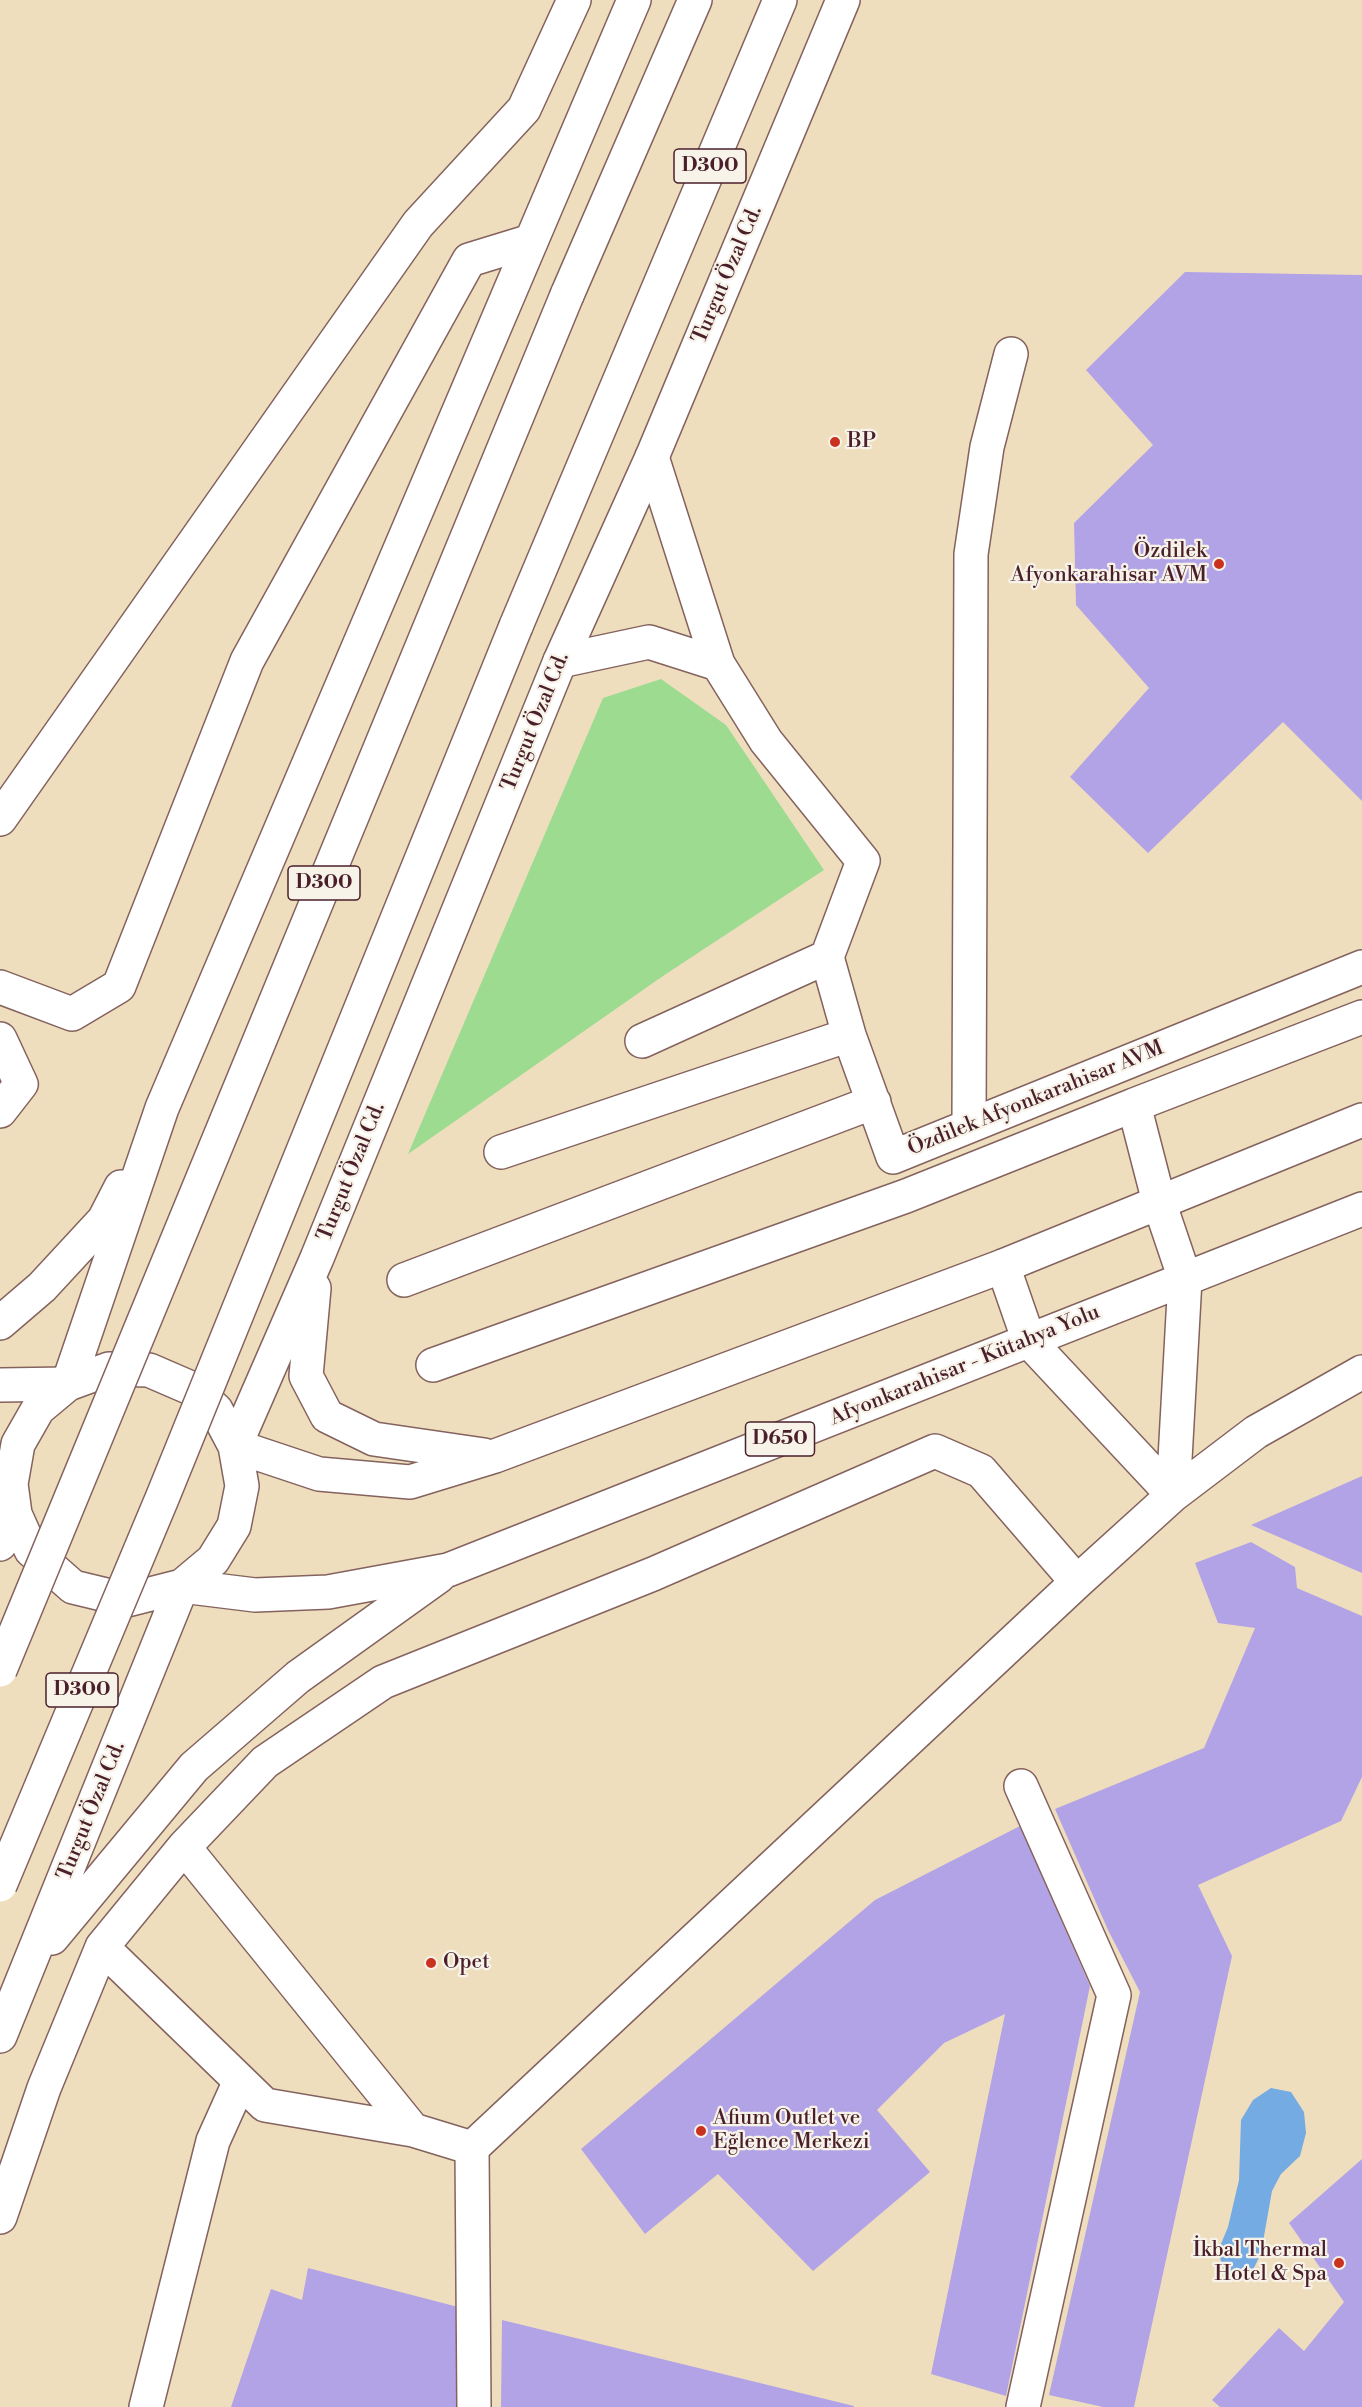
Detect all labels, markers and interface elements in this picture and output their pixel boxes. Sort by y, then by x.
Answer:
road number: D300 [674,149,746,183]
street label: Turgut Özal Cd. [688,202,768,348]
place label: BP [847,429,876,455]
marker: BP [828,435,842,449]
place label: Özdilek Afyonkarahisar AVM [1011,539,1207,589]
marker: Özdilek Afyonkarahisar AVM [1212,557,1226,571]
street label: Turgut Özal Cd. [497,649,575,795]
road number: D300 [288,866,360,900]
street label: Özdilek Afyonkarahisar AVM [904,1036,1168,1162]
street label: Turgut Özal Cd. [313,1099,391,1245]
street label: Afyonkarahisar - Kütahya Yolu [826,1300,1104,1432]
road number: D650 [746,1422,814,1456]
road number: D300 [46,1673,118,1707]
street label: Turgut Özal Cd. [53,1738,131,1884]
place label: Opet [443,1950,490,1976]
marker: Opet [424,1956,438,1970]
place label: Afium Outlet ve Eğlence Merkezi [713,2106,870,2156]
marker: Afium Outlet ve Eğlence Merkezi [694,2124,708,2138]
place label: İkbal Thermal Hotel & Spa [1193,2238,1327,2288]
marker: İkbal Thermal Hotel & Spa [1332,2256,1346,2270]

